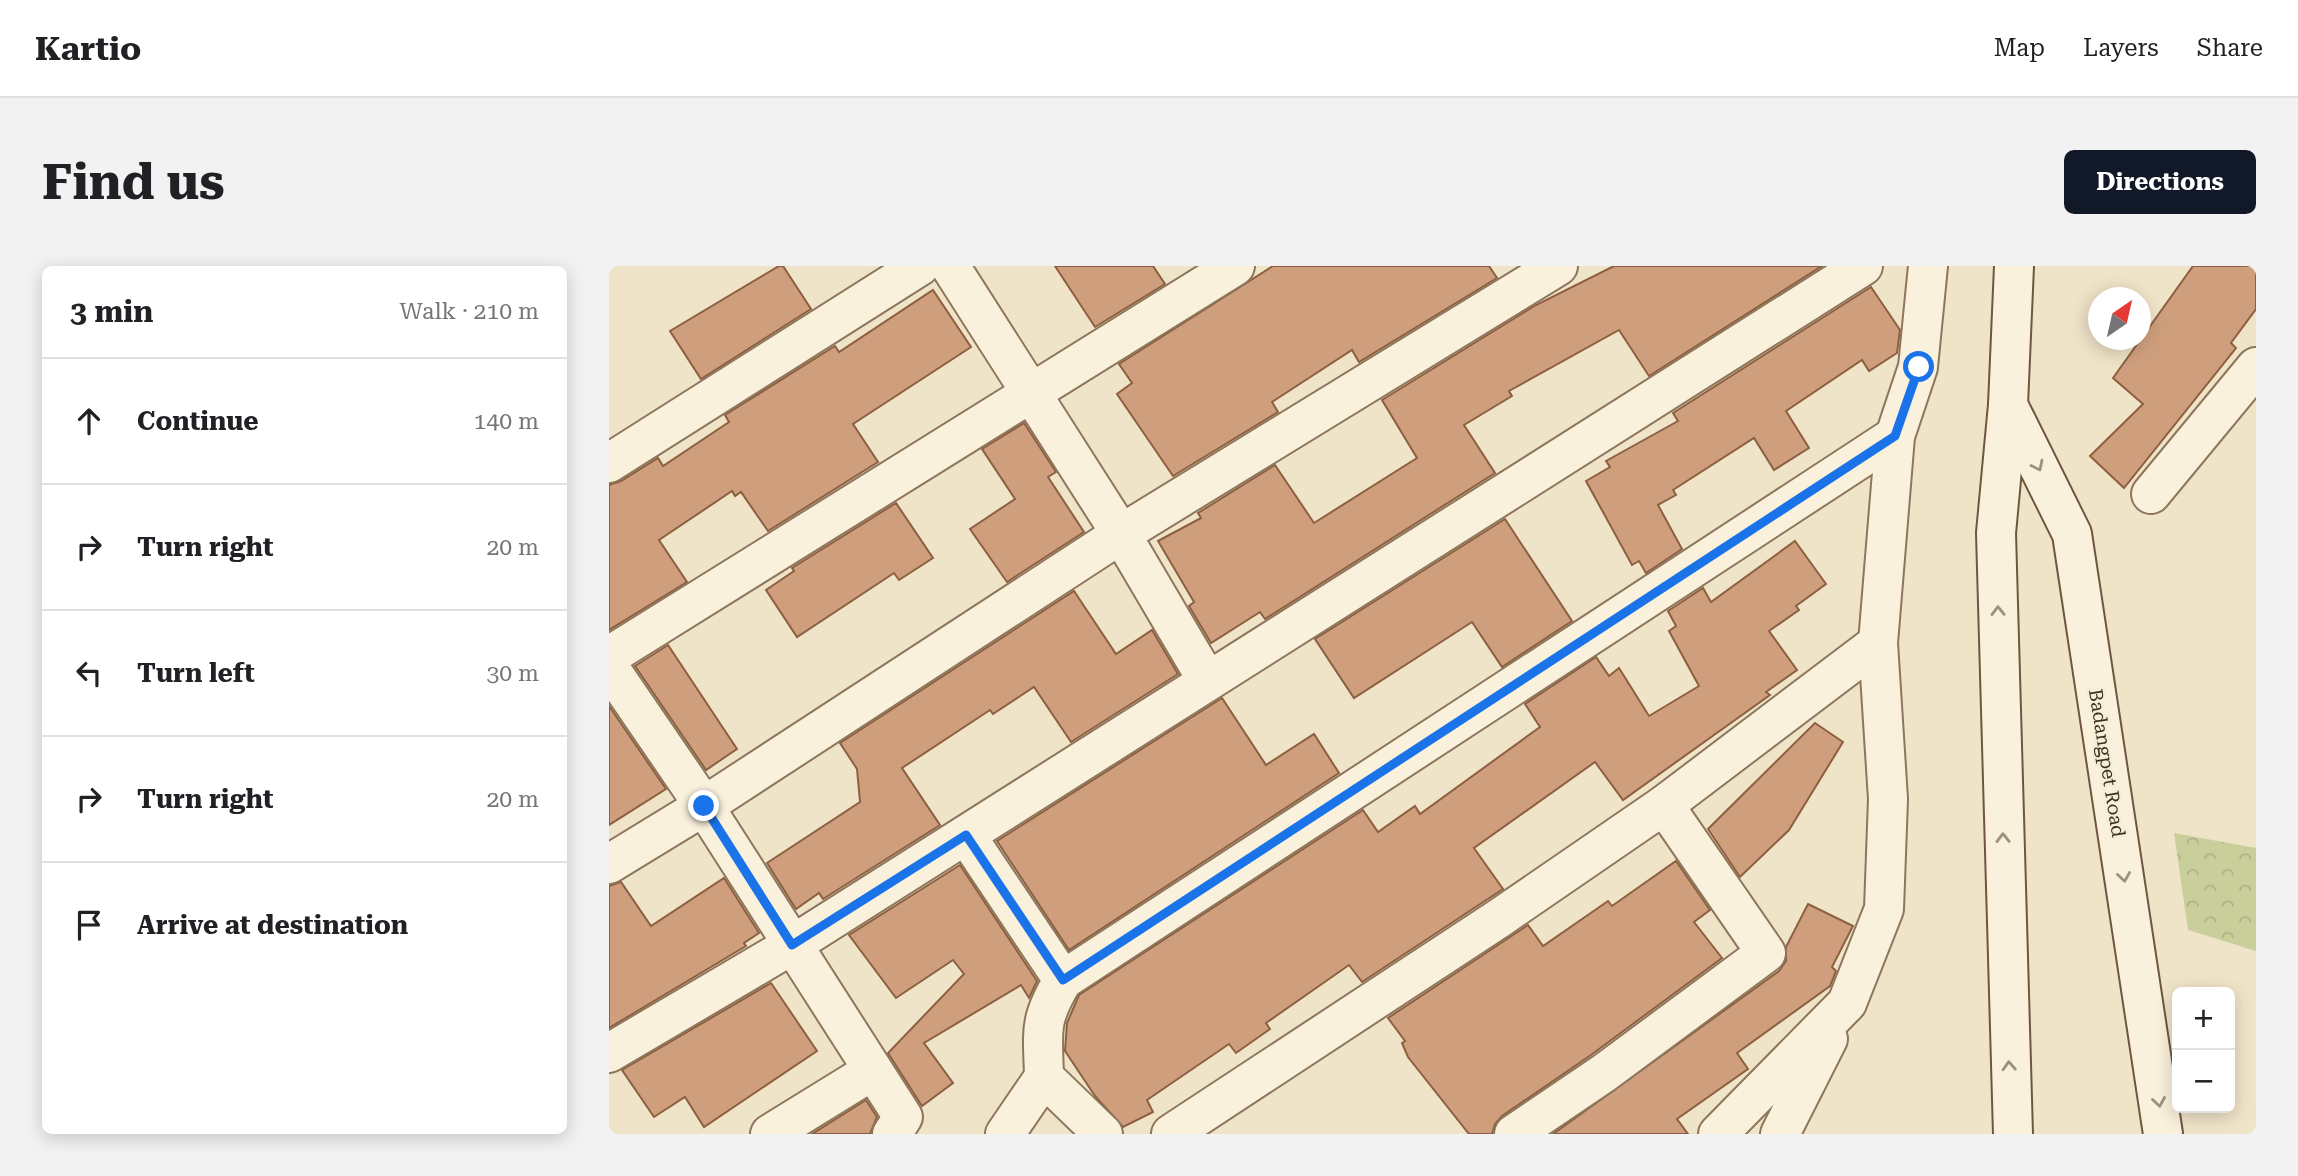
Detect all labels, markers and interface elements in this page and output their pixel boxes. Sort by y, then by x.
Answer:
text: Kartio [35,29,141,68]
text: Map [1994,34,2045,62]
text: Layers [2083,34,2159,62]
text: Share [2197,34,2263,62]
button: Directions [2064,150,2256,214]
text: Find us [42,154,225,211]
north arrow [2088,287,2151,350]
text: 3 min [70,294,153,329]
text: Walk · 210 m [400,298,539,325]
route start [1903,351,1934,382]
icon: ahead [70,402,108,440]
text: Continue [137,406,259,436]
text: 140 m [474,408,539,435]
one-way arrow [2030,459,2044,471]
icon: right [70,528,108,566]
text: Turn right [137,532,273,562]
text: 20 m [486,534,539,561]
one-way arrow [1990,605,2006,616]
icon: left [70,654,108,692]
text: Turn left [137,658,255,688]
text: 30 m [486,660,539,687]
street label: Badangpet Road [2084,687,2130,839]
icon: right [70,780,108,818]
text: Turn right [137,784,273,814]
text: 20 m [486,786,539,813]
route end [688,790,719,821]
one-way arrow [1996,833,2011,844]
one-way arrow [2117,872,2132,883]
icon: arrive [70,906,108,944]
text: Arrive at destination [137,910,408,940]
map controls [2172,987,2235,1113]
button: + [2172,987,2235,1050]
button: − [2172,1050,2235,1113]
one-way arrow [2002,1060,2017,1071]
one-way arrow [2151,1096,2166,1108]

